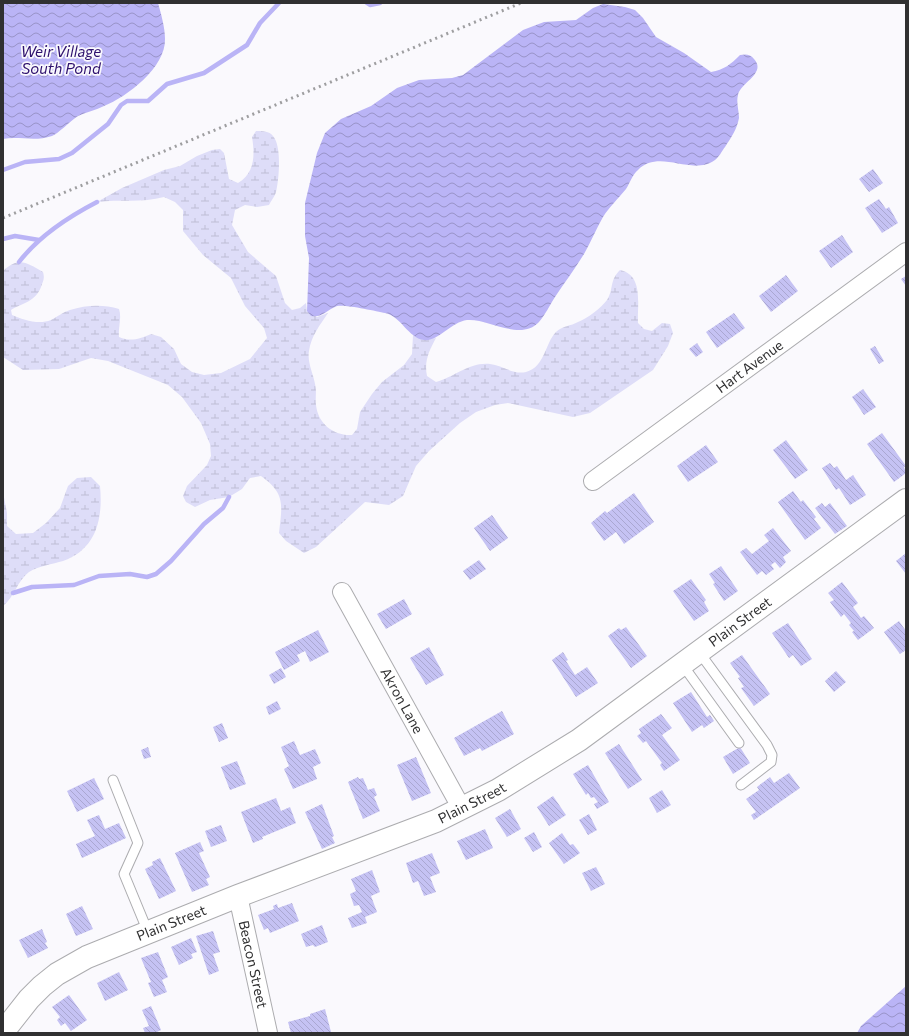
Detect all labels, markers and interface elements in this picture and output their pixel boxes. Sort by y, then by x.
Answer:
water label: Weir Village South Pond [21,42,102,77]
street label: Hart Avenue [713,336,786,396]
street label: Plain Street [705,593,775,650]
street label: Akron Lane [377,664,427,736]
street label: Plain Street [435,778,509,827]
street label: Plain Street [134,901,209,944]
street label: Beacon Street [236,919,271,1010]

